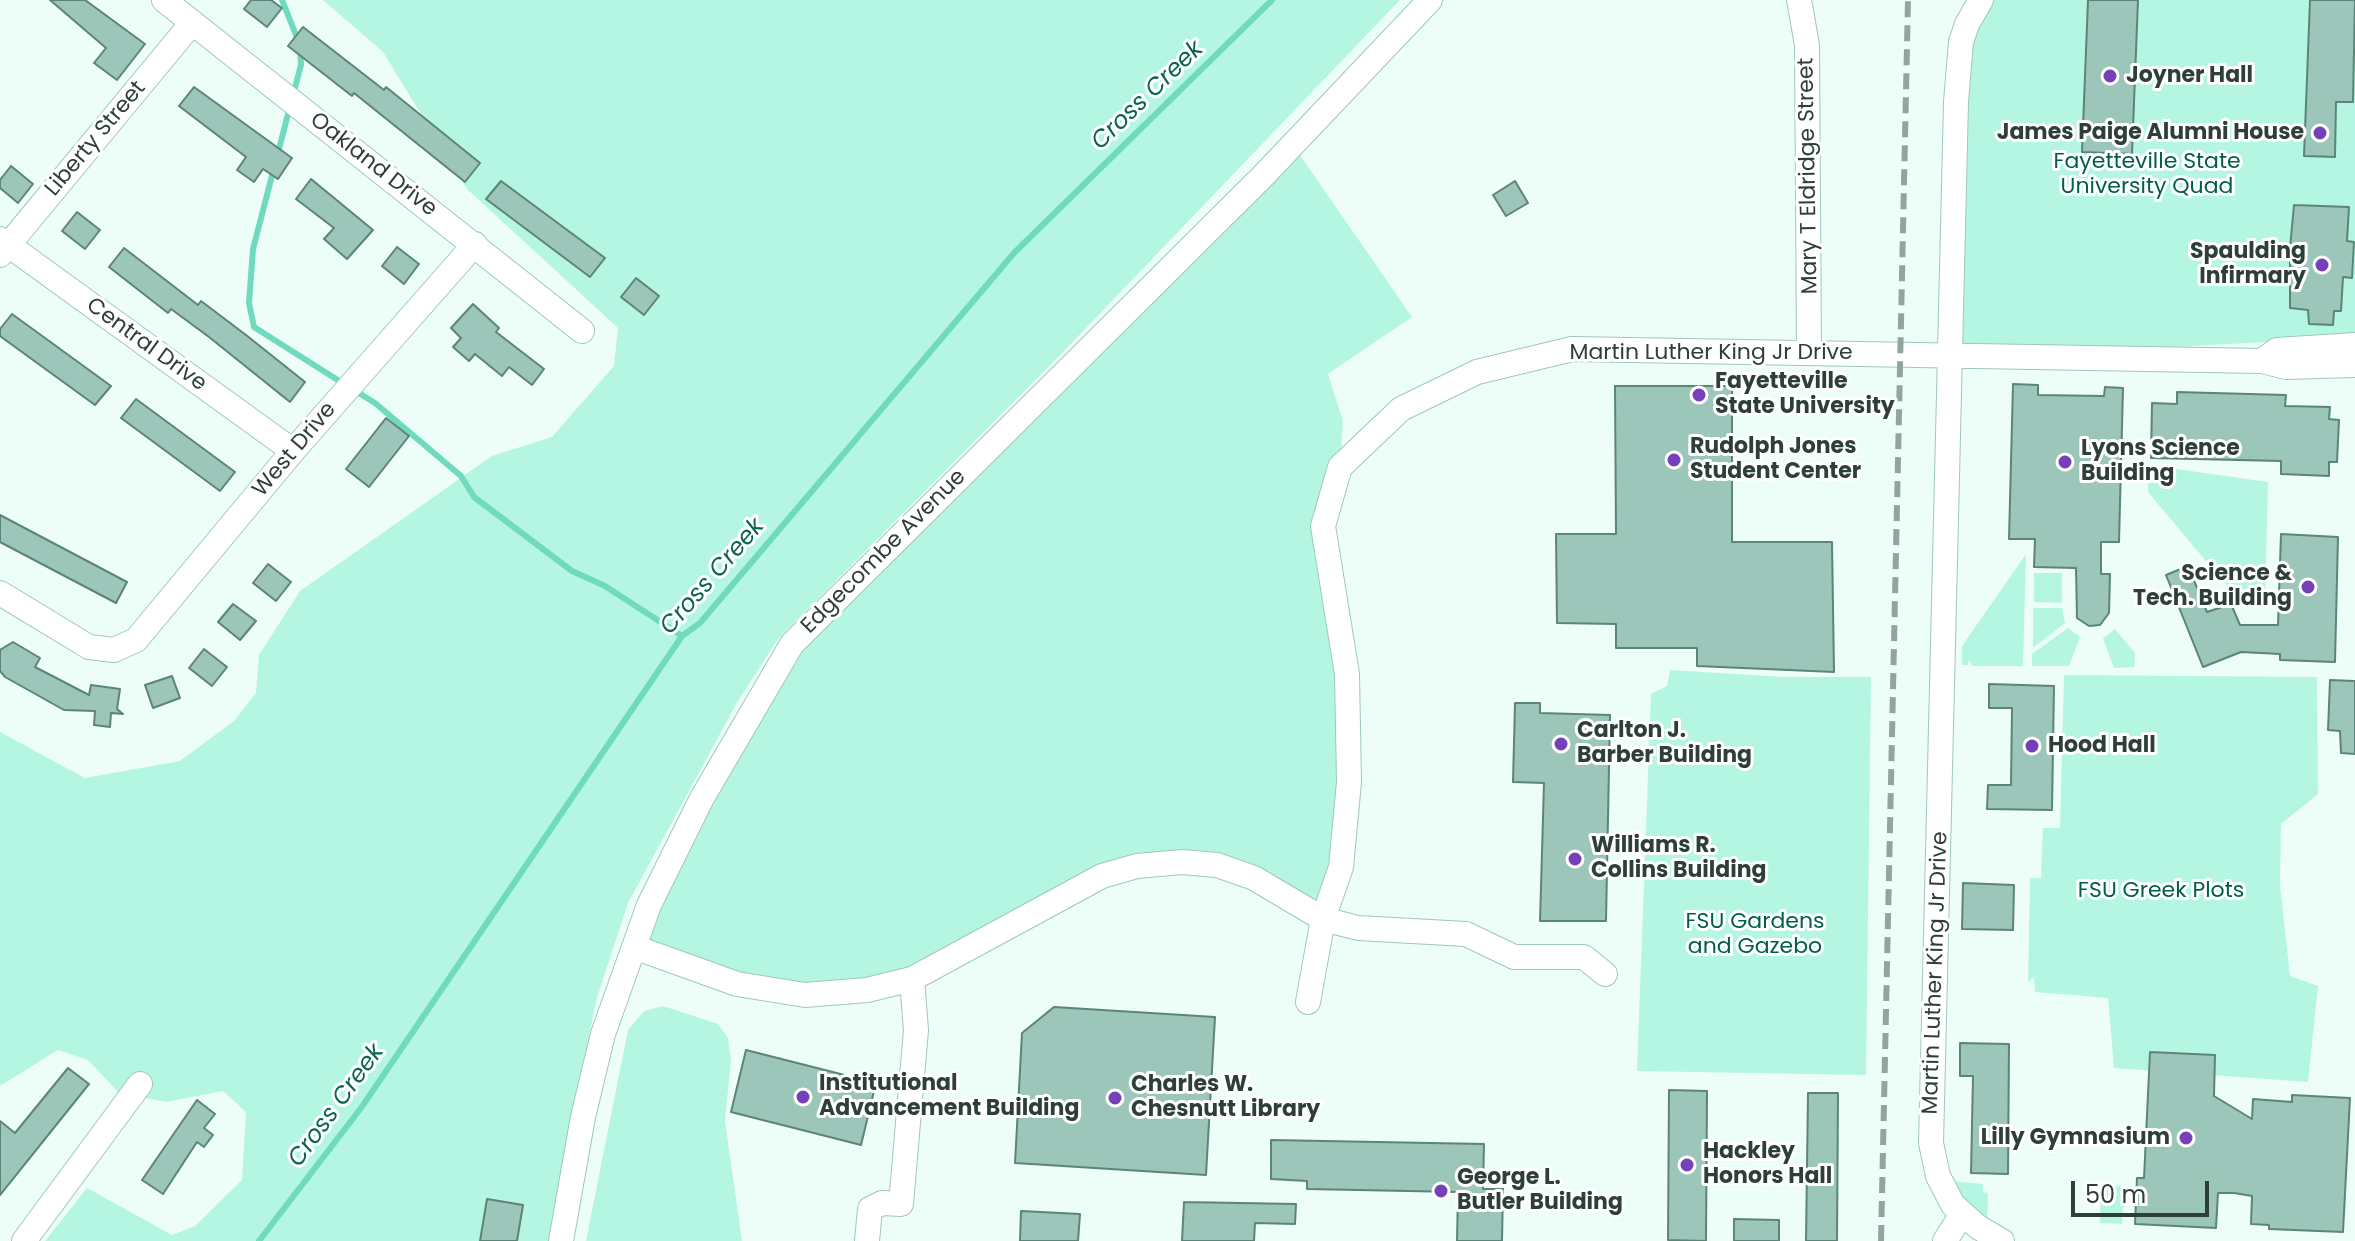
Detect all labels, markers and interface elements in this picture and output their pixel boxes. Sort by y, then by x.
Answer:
water label: Cross Creek [1086,35,1210,157]
street label: Mary T Eldridge Street [1794,57,1824,295]
place label: Joyner Hall [2126,63,2253,89]
marker: Joyner Hall [2101,67,2119,85]
street label: Liberty Street [40,76,152,202]
street label: Oakland Drive [304,107,442,223]
place label: James Paige Alumni House [1997,120,2304,146]
marker: James Paige Alumni House [2311,124,2329,142]
park label: Fayetteville State University Quad [2053,149,2241,200]
place label: Spaulding Infirmary [2190,239,2306,290]
marker: Spaulding Infirmary [2313,256,2331,274]
street label: Central Drive [81,293,211,397]
street label: Martin Luther King Jr Drive [1569,340,1853,366]
place label: Fayetteville State University [1715,369,1895,420]
marker: Fayetteville State University [1690,386,1708,404]
street label: West Drive [248,397,342,503]
place label: Rudolph Jones Student Center [1690,434,1861,486]
place label: Lyons Science Building [2081,436,2240,488]
marker: Rudolph Jones Student Center [1665,451,1683,469]
marker: Lyons Science Building [2056,453,2074,471]
street label: Edgecombe Avenue [796,464,972,640]
water label: Cross Creek [655,513,771,641]
place label: Science & Tech. Building [2133,561,2292,612]
marker: Science & Tech. Building [2299,578,2317,596]
place label: Carlton J. Barber Building [1577,718,1752,770]
place label: Hood Hall [2048,733,2156,759]
marker: Carlton J. Barber Building [1552,735,1570,753]
marker: Hood Hall [2023,737,2041,755]
street label: Martin Luther King Jr Drive [1918,831,1954,1115]
place label: Williams R. Collins Building [1591,833,1767,884]
marker: Williams R. Collins Building [1566,850,1584,868]
park label: FSU Greek Plots [2078,878,2244,904]
park label: FSU Gardens and Gazebo [1686,909,1824,960]
water label: Cross Creek [283,1039,391,1173]
place label: Institutional Advancement Building [819,1071,1079,1122]
place label: Charles W. Chesnutt Library [1131,1072,1320,1124]
marker: Institutional Advancement Building [794,1088,812,1106]
marker: Charles W. Chesnutt Library [1106,1089,1124,1107]
place label: Lilly Gymnasium [1981,1125,2170,1151]
marker: Lilly Gymnasium [2177,1129,2195,1147]
place label: Hackley Honors Hall [1703,1139,1832,1190]
marker: Hackley Honors Hall [1678,1156,1696,1174]
place label: George L. Butler Building [1457,1165,1623,1216]
scale bar [2075,1165,2213,1215]
text: 50 m [2085,1178,2146,1211]
marker: George L. Butler Building [1432,1182,1450,1200]

